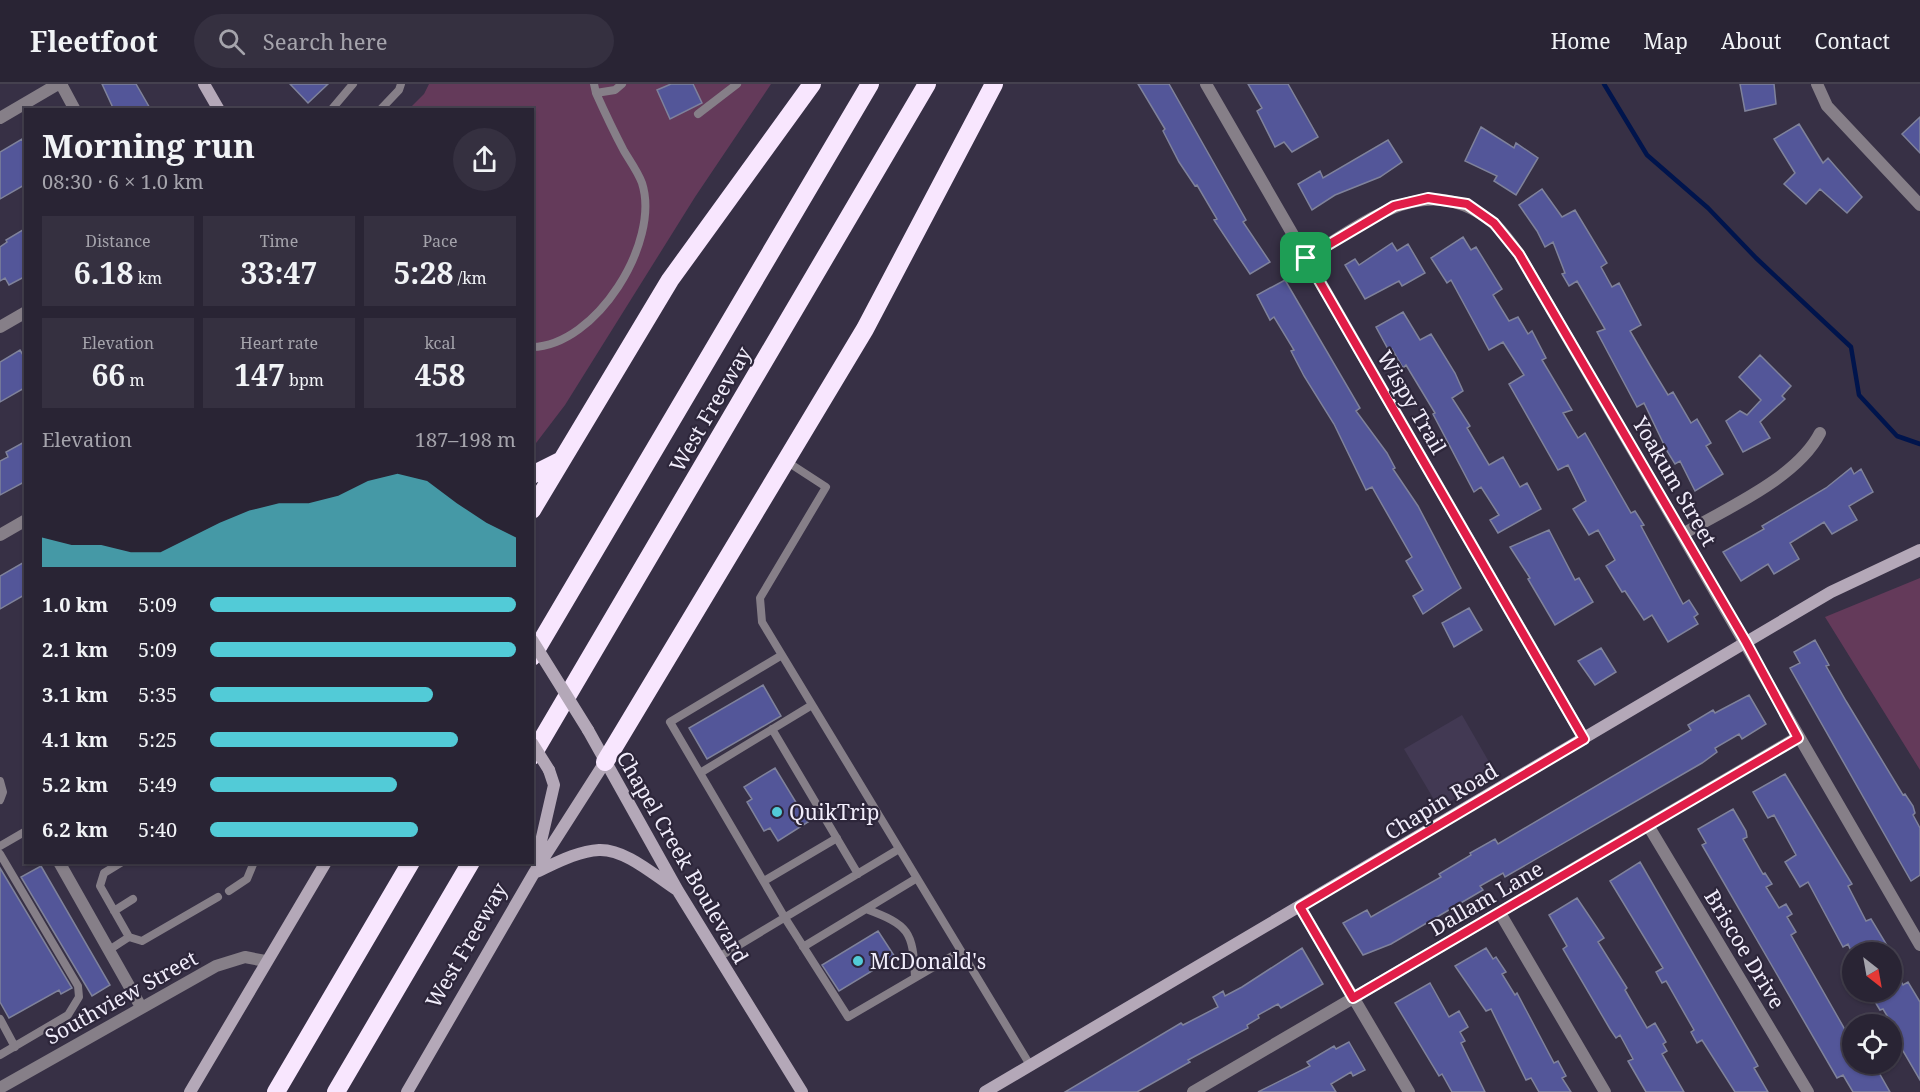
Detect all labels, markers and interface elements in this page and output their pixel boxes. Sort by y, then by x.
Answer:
search box [194,14,614,68]
text: Fleetfoot [30,22,158,60]
icon: search [215,25,248,58]
text: Search here [263,26,388,56]
text: Home [1551,27,1611,55]
text: Map [1644,27,1688,55]
text: About [1721,27,1782,55]
text: Contact [1815,27,1890,55]
text: Morning run [42,123,255,168]
button: share [453,128,516,191]
text: 08:30 · 6 × 1.0 km [42,168,204,195]
text: Distance [85,230,151,252]
text: Time [260,230,298,252]
text: Pace [422,230,458,252]
pin [1280,232,1331,283]
icon: arrive [1289,241,1322,274]
text: 6.18 [74,252,134,293]
text: 33:47 [241,252,317,293]
text: 5:28 [393,252,453,293]
text: km [134,267,162,289]
text: /km [453,267,487,289]
text: Elevation [82,332,154,354]
text: Heart rate [240,332,318,354]
text: kcal [425,332,455,354]
street label: West Freeway [663,341,757,477]
street label: Wispy Trail [1371,345,1453,459]
text: 66 [91,354,125,395]
text: 147 [234,354,285,395]
text: 458 [415,354,465,395]
text: m [125,369,145,391]
text: bpm [285,369,324,391]
street label: Yoakum Street [1626,410,1723,551]
text: Elevation [42,426,132,453]
text: 187–198 m [415,426,516,453]
text: 1.0 km [42,591,108,618]
text: 5:09 [138,591,177,618]
text: 2.1 km [42,636,108,663]
text: 5:09 [138,636,177,663]
text: 3.1 km [42,681,108,708]
text: 5:35 [138,681,177,708]
text: 4.1 km [42,726,108,753]
text: 5:25 [138,726,177,753]
street label: Chapel Creek Boulevard [611,746,755,968]
street label: Chapin Road [1379,756,1503,846]
text: 5.2 km [42,771,108,798]
text: 5:49 [138,771,177,798]
place label: QuikTrip [789,798,879,826]
marker: QuikTrip [770,805,784,819]
text: 6.2 km [42,816,108,843]
text: 5:40 [138,816,177,843]
street label: Dallam Lane [1424,854,1548,942]
street label: West Freeway [419,877,513,1013]
street label: Briscoe Drive [1698,884,1792,1014]
north arrow [1842,942,1902,1002]
map controls [1842,942,1902,1074]
street label: Southview Street [40,944,202,1050]
place label: McDonald's [870,947,986,975]
marker: McDonald's [851,954,865,968]
button: locate [1842,1014,1902,1074]

